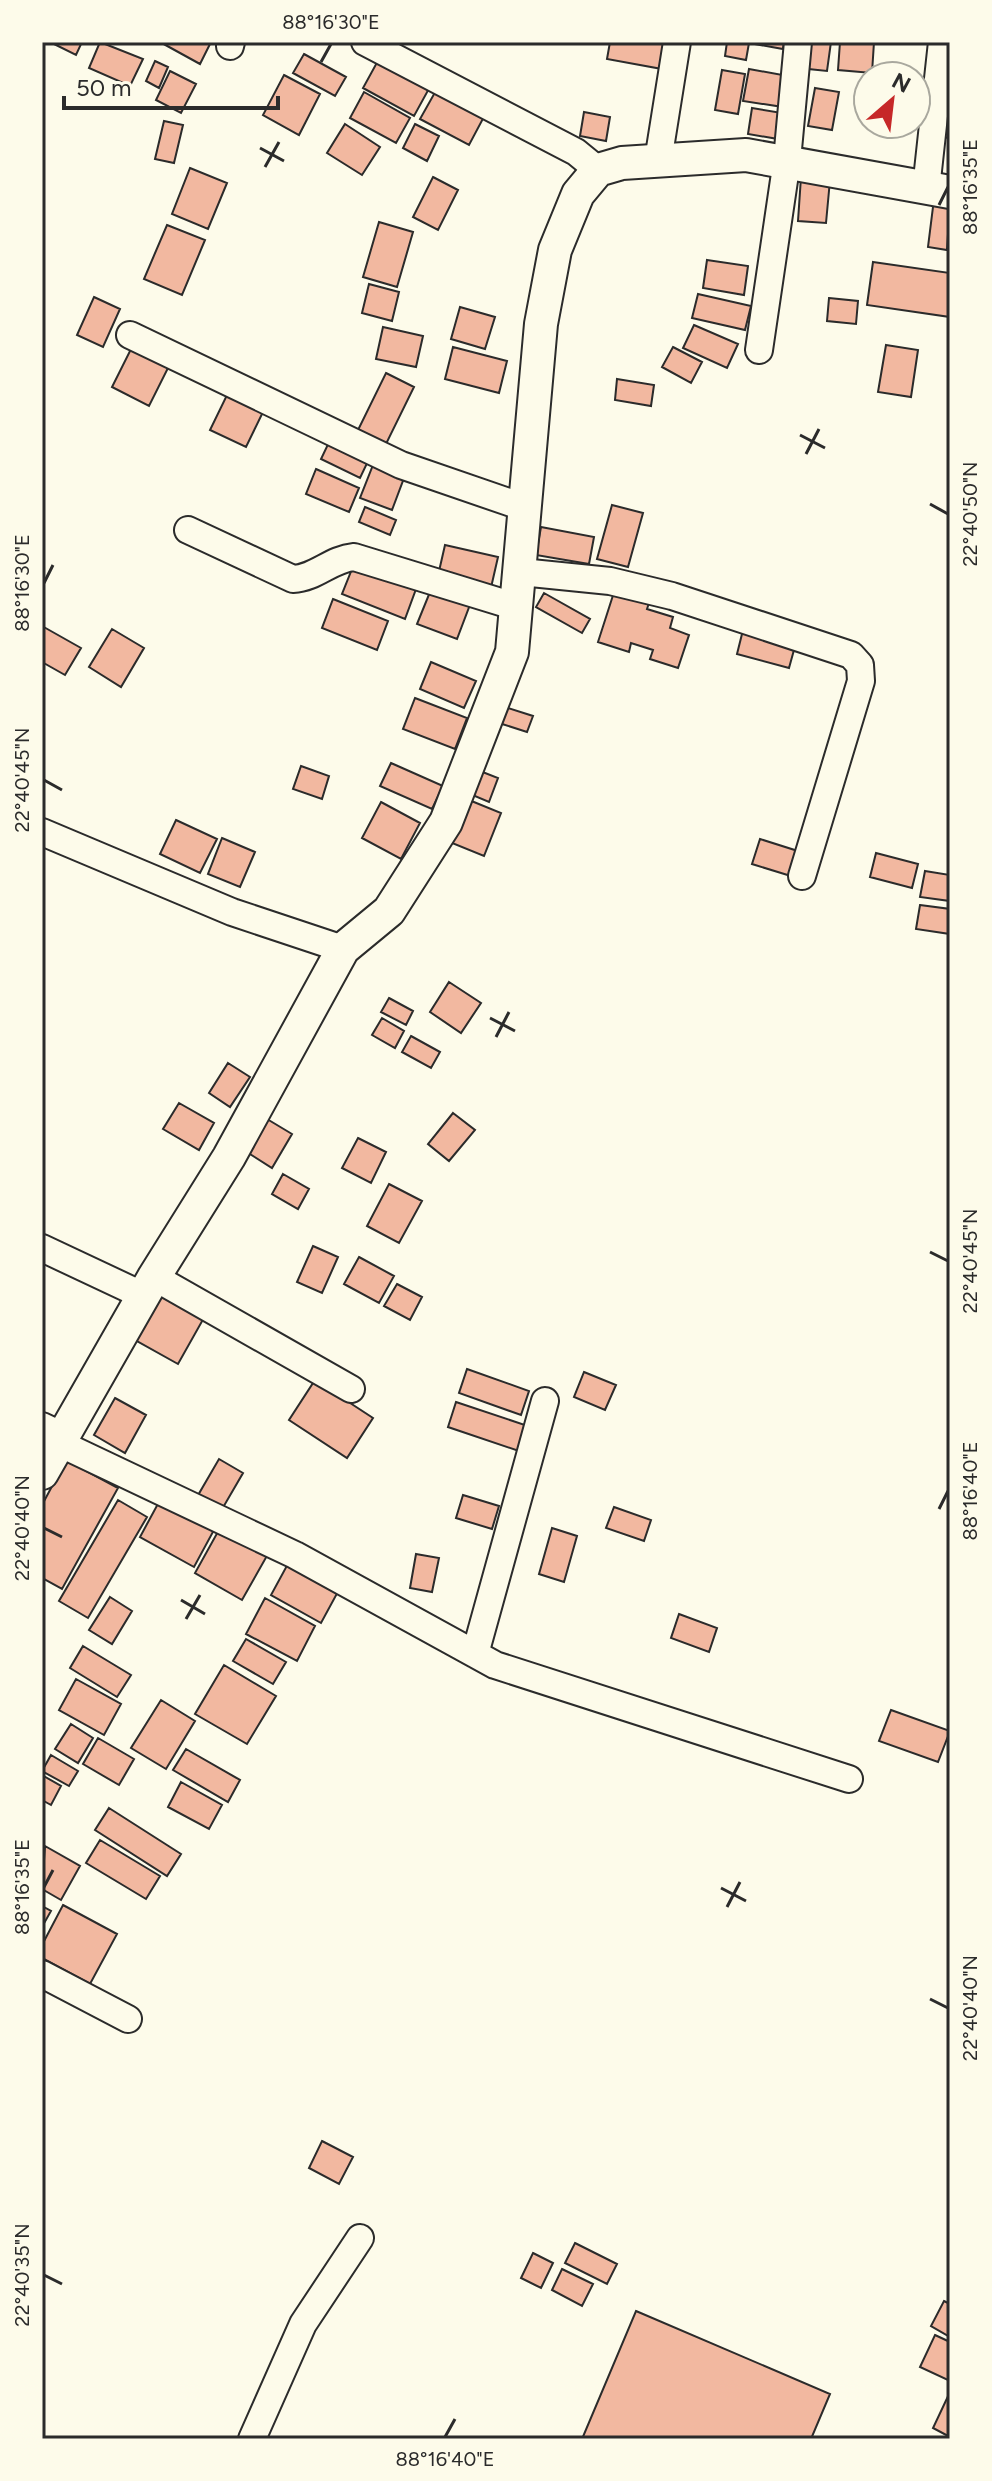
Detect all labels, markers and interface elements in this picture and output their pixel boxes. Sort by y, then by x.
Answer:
text: 88°16'30"E [282,10,380,34]
scale bar [64,60,278,110]
north arrow [852,60,932,140]
text: N [887,67,915,99]
text: 50 m [76,73,132,102]
text: 88°16'35"E [958,139,982,235]
text: 22°40'50"N [958,461,982,567]
text: 88°16'30"E [10,534,34,632]
text: 22°40'45"N [10,728,34,832]
text: 22°40'45"N [958,1209,982,1313]
text: 88°16'40"E [958,1442,982,1541]
text: 22°40'40"N [10,1475,34,1581]
text: 88°16'35"E [10,1839,34,1935]
text: 22°40'40"N [958,1955,982,2061]
text: 22°40'35"N [10,2223,34,2327]
text: 88°16'40"E [396,2447,495,2471]

